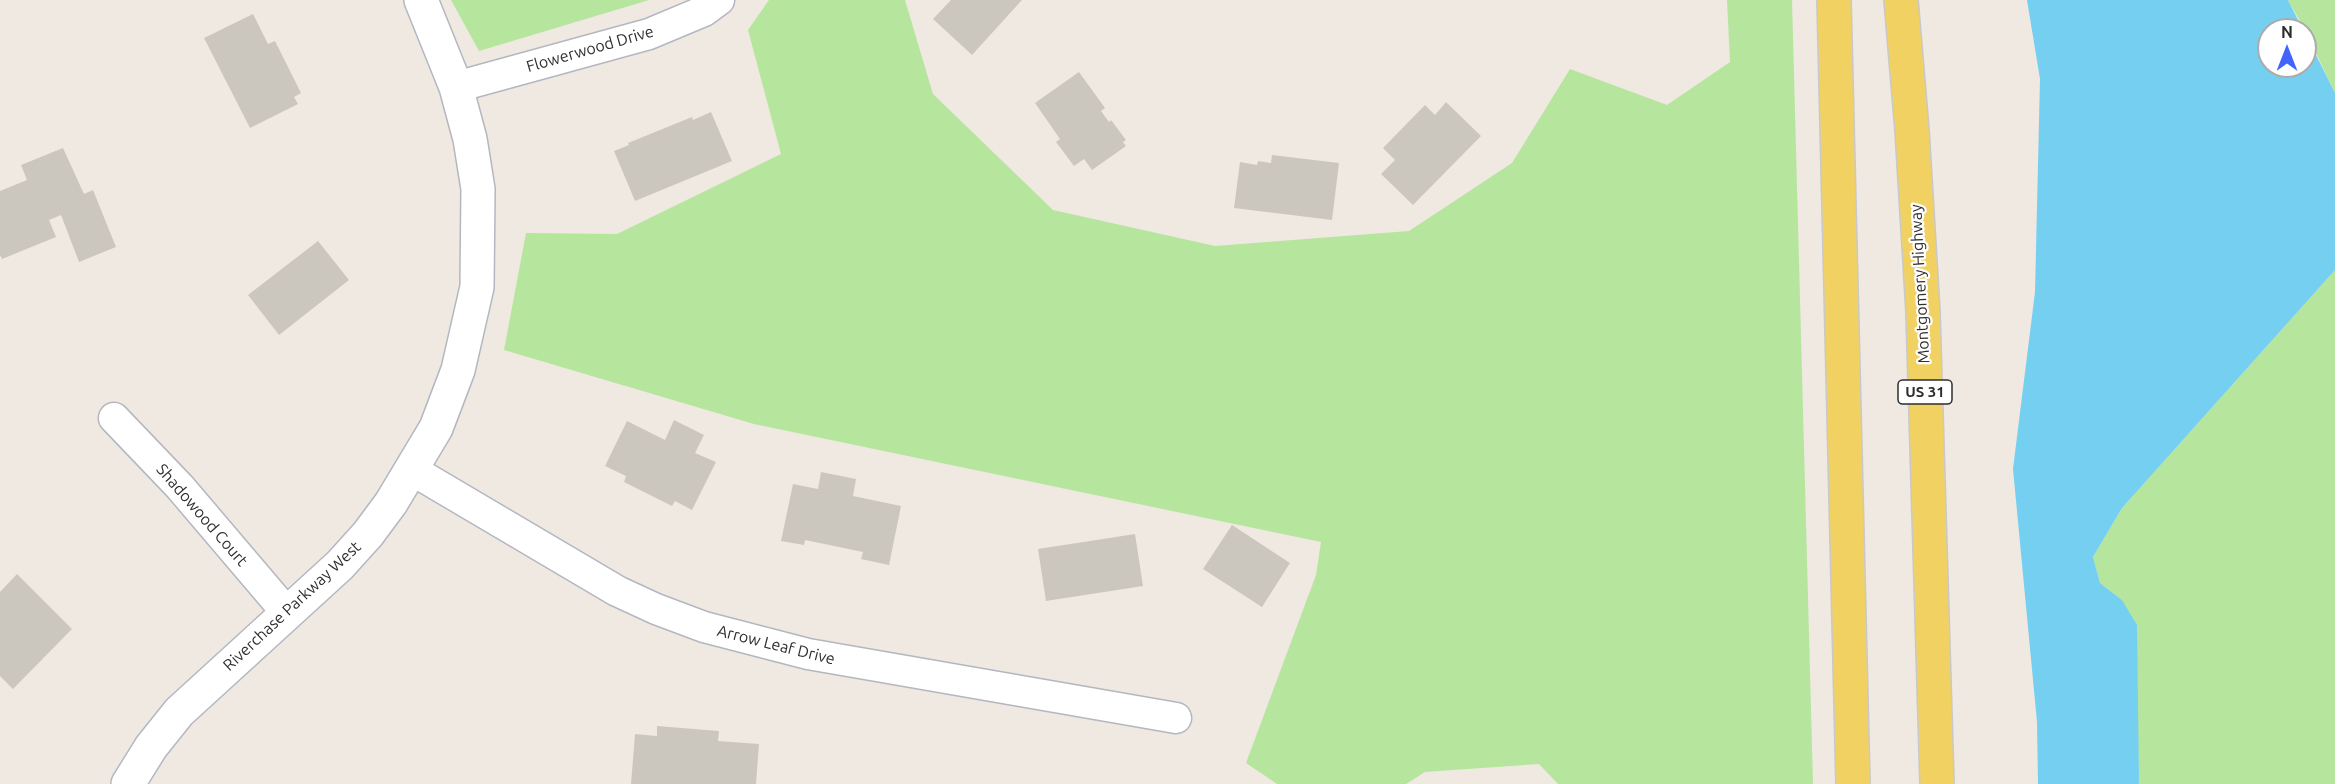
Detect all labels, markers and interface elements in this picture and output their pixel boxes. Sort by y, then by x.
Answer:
north arrow [2257,18,2317,78]
street label: Flowerwood Drive [524,22,656,76]
text: N [2281,23,2293,41]
street label: Montgomery Highway [1906,204,1934,364]
road number: US 31 [1898,380,1952,404]
street label: Shadowood Court [152,460,252,570]
street label: Riverchase Parkway West [219,537,365,675]
street label: Arrow Leaf Drive [715,621,837,669]

